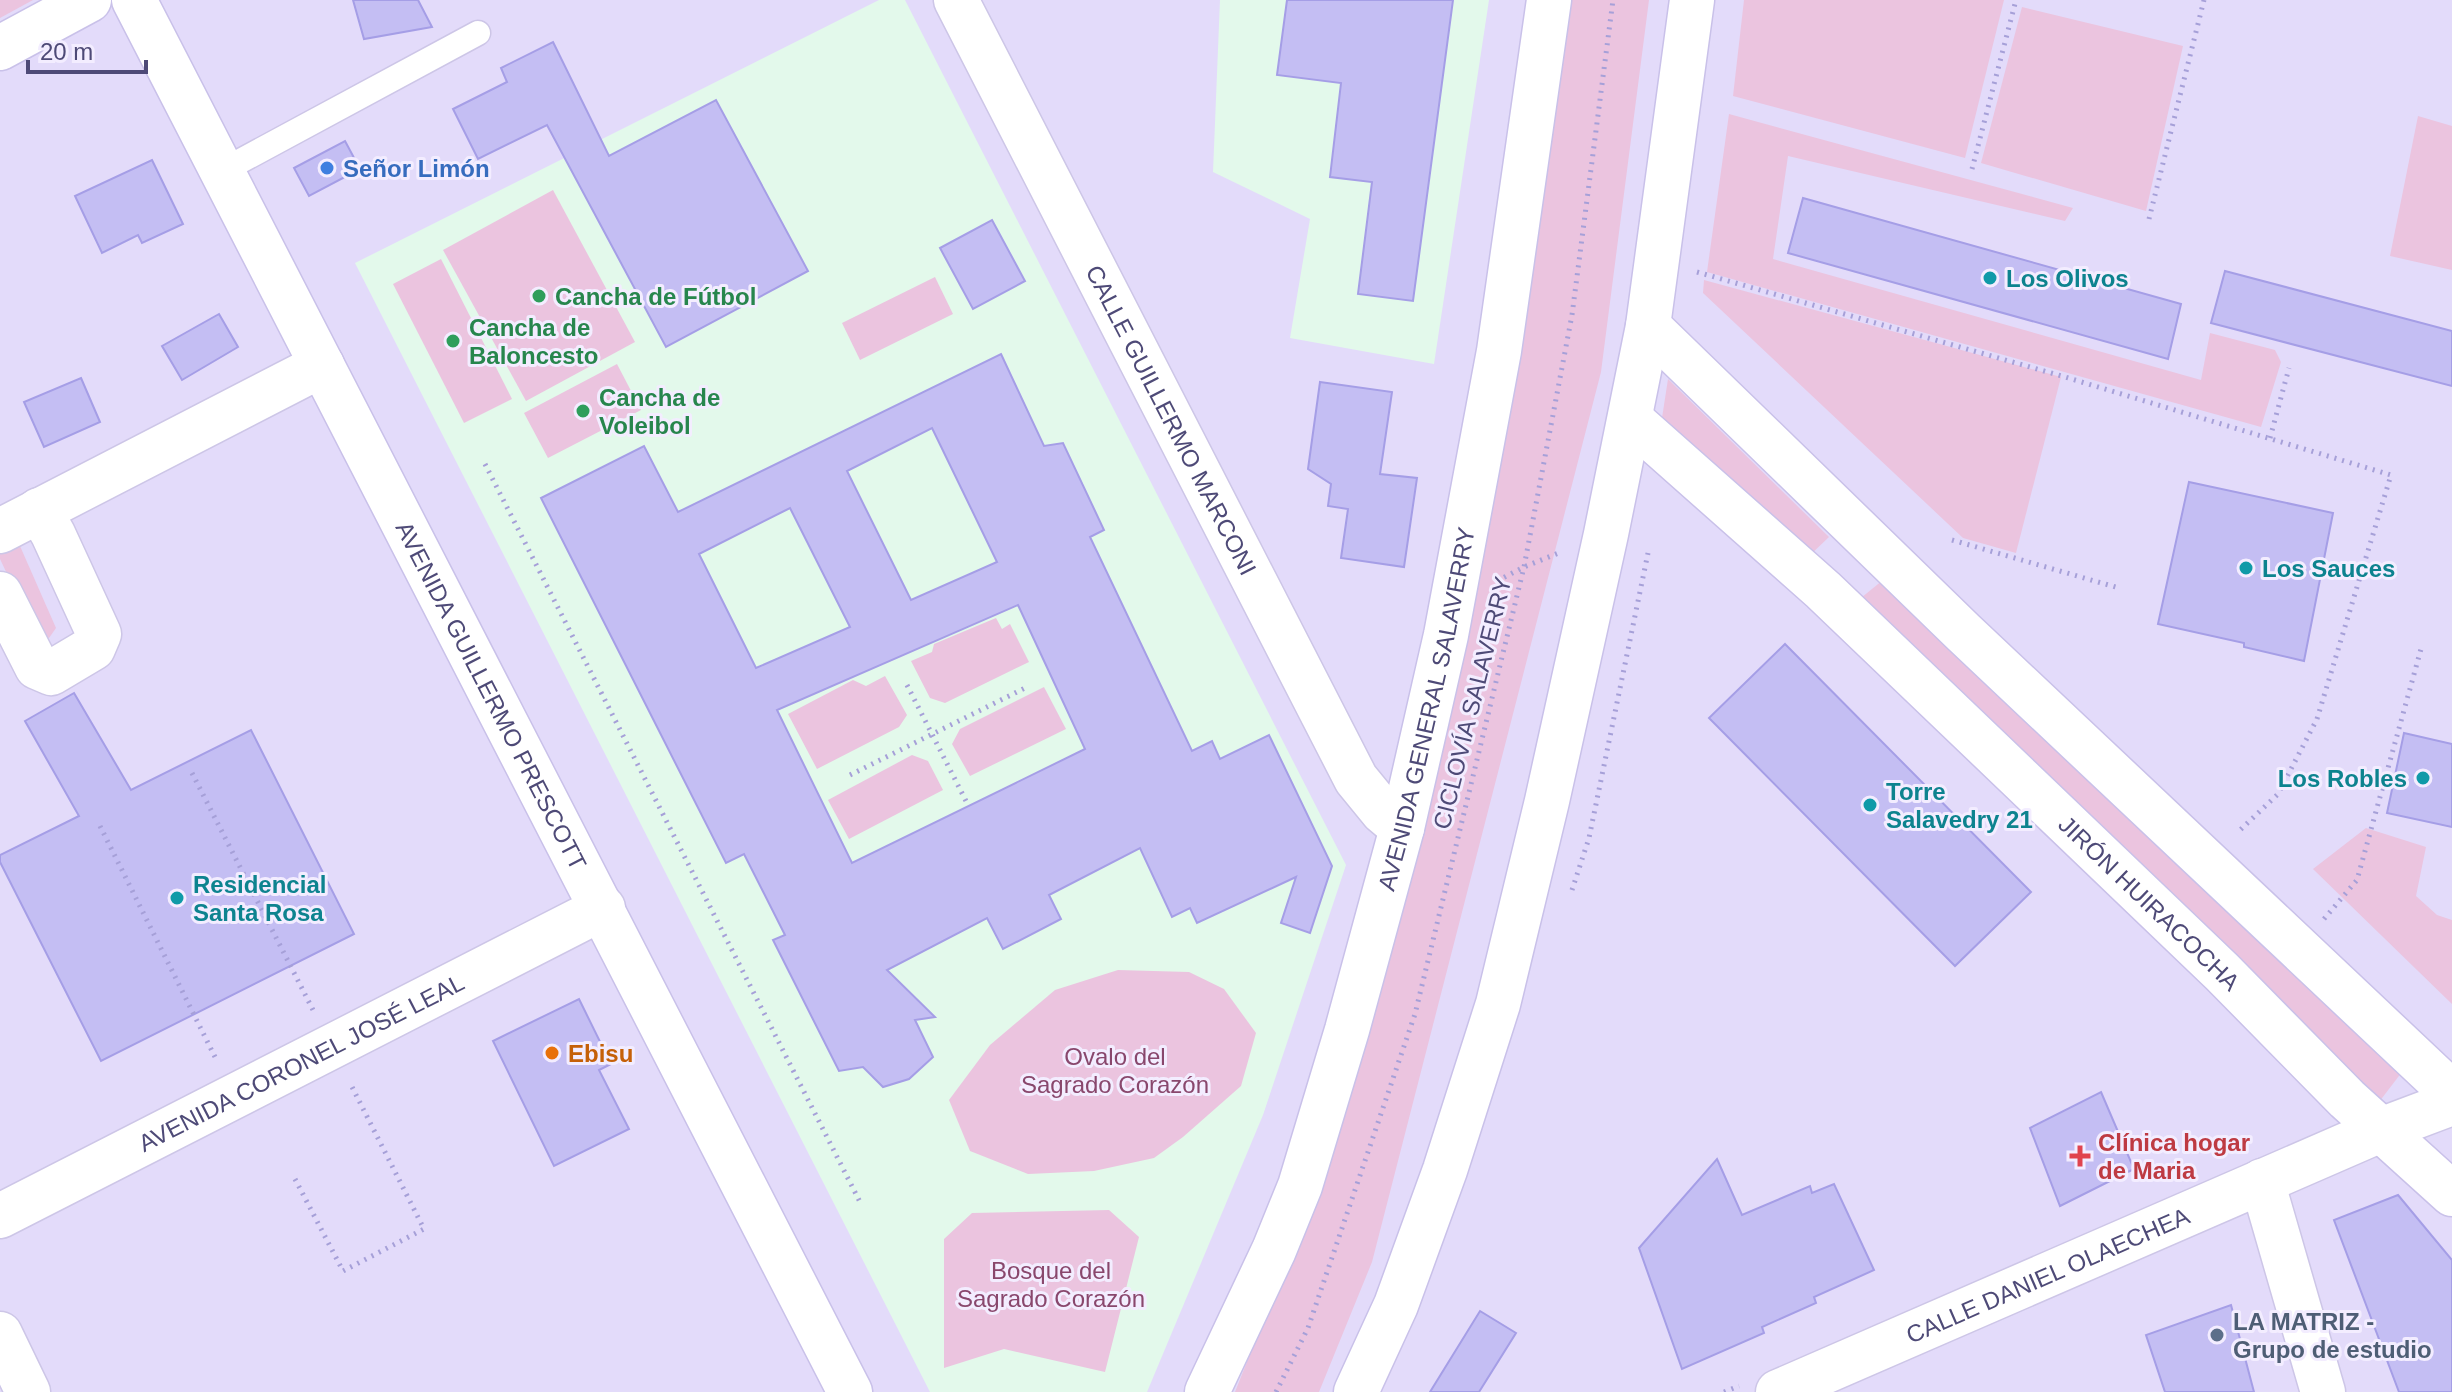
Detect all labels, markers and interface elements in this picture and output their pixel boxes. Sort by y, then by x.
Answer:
scale bar [28,24,146,74]
text: 20 m [40,38,93,65]
place label: Señor Limón [343,155,490,182]
marker: Señor Limón [318,159,336,177]
street label: CALLE GUILLERMO MARCONI [1081,261,1262,579]
place label: Los Olivos [2006,265,2129,292]
marker: Los Olivos [1981,269,1999,287]
place label: Cancha de Fútbol [555,283,756,310]
marker: Cancha de Fútbol [530,287,548,305]
place label: Cancha de Baloncesto [469,314,598,369]
marker: Cancha de Baloncesto [444,332,462,350]
place label: Cancha de Voleibol [599,384,720,439]
marker: Cancha de Voleibol [574,402,592,420]
street label: AVENIDA GUILLERMO PRESCOTT [391,517,593,874]
street label: AVENIDA GENERAL SALAVERRY [1372,525,1479,893]
place label: Los Sauces [2262,555,2395,582]
marker: Los Sauces [2237,559,2255,577]
street label: CICLOVÍA SALAVERRY [1428,574,1516,832]
place label: Los Robles [2278,765,2407,792]
marker: Los Robles [2414,769,2432,787]
place label: Torre Salavedry 21 [1886,778,2033,833]
marker: Torre Salavedry 21 [1861,796,1879,814]
street label: JIRÓN HUIRACOCHA [2054,810,2246,996]
place label: Residencial Santa Rosa [193,871,326,926]
marker: Residencial Santa Rosa [168,889,186,907]
street label: AVENIDA CORONEL JOSÉ LEAL [134,968,468,1157]
place label: Ebisu [568,1040,633,1067]
park label: Ovalo del Sagrado Corazón [1021,1043,1209,1098]
marker: Ebisu [543,1044,561,1062]
place label: Clínica hogar de Maria [2098,1129,2250,1184]
marker: Clínica hogar de Maria [2069,1145,2091,1167]
street label: CALLE DANIEL OLAECHEA [1902,1201,2193,1348]
park label: Bosque del Sagrado Corazón [957,1257,1145,1312]
place label: LA MATRIZ - Grupo de estudio [2233,1308,2432,1363]
marker: LA MATRIZ - Grupo de estudio [2208,1326,2226,1344]

